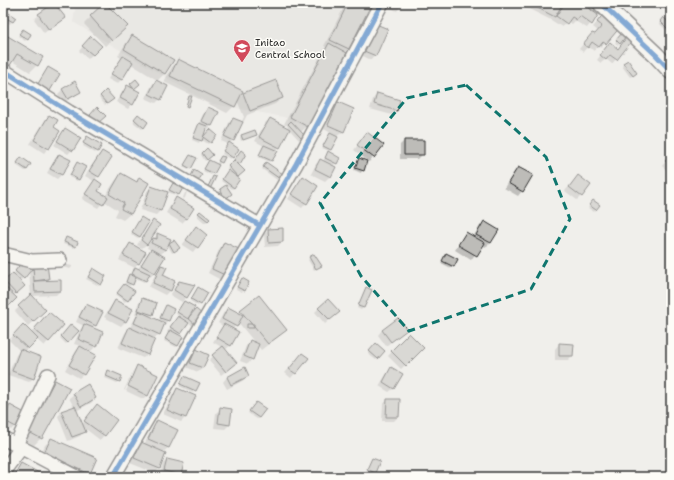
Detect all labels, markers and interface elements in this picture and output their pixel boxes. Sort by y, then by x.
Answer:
place label: Initao Central School [255,36,325,61]
school or university icon: Initao Central School [232,38,252,63]

